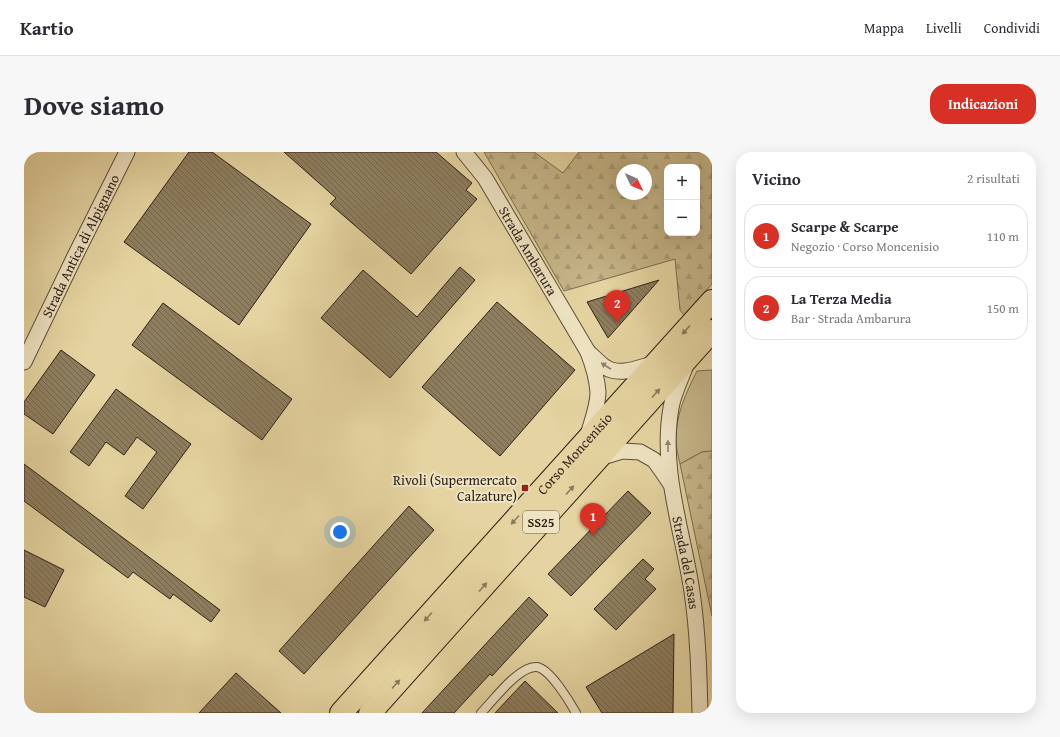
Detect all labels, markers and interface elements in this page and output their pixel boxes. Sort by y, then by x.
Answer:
text: Kartio [20,14,74,42]
text: Mappa [864,18,904,38]
text: Livelli [926,18,962,38]
text: Condividi [984,18,1040,38]
text: Dove siamo [24,84,164,125]
button: Indicazioni [930,84,1036,124]
north arrow [616,164,652,200]
map controls [664,164,700,236]
button: + [664,164,700,200]
text: Vicino [752,166,801,191]
text: 2 risultati [967,169,1020,188]
street label: Strada Antica di Alpignano [37,171,124,321]
button: − [664,200,700,236]
street label: Strada Ambarura [494,202,563,300]
text: Scarpe & Scarpe [791,216,899,237]
text: 1 [763,227,769,246]
text: 110 m [987,227,1019,246]
text: Negozio · Corso Moncenisio [791,237,939,256]
text: La Terza Media [791,288,892,309]
pin: 2 [604,290,630,323]
text: 2 [763,299,769,318]
text: 150 m [987,299,1019,318]
text: Bar · Strada Ambarura [791,309,911,328]
one-way arrow [682,325,691,334]
one-way arrow [600,363,611,370]
one-way arrow [652,388,661,399]
street label: Corso Moncenisio [532,408,617,499]
one-way arrow [665,439,671,452]
place label: Rivoli (Supermercato Calzature) [393,470,517,506]
marker: Rivoli (Supermercato Calzature) [520,483,530,493]
one-way arrow [565,485,574,496]
pin: 1 [580,503,606,536]
road number: SS25 [523,511,559,533]
street label: Strada del Casas [667,514,704,610]
one-way arrow [511,515,520,526]
your location [330,522,350,542]
one-way arrow [478,582,488,592]
one-way arrow [423,612,433,622]
one-way arrow [392,679,401,689]

